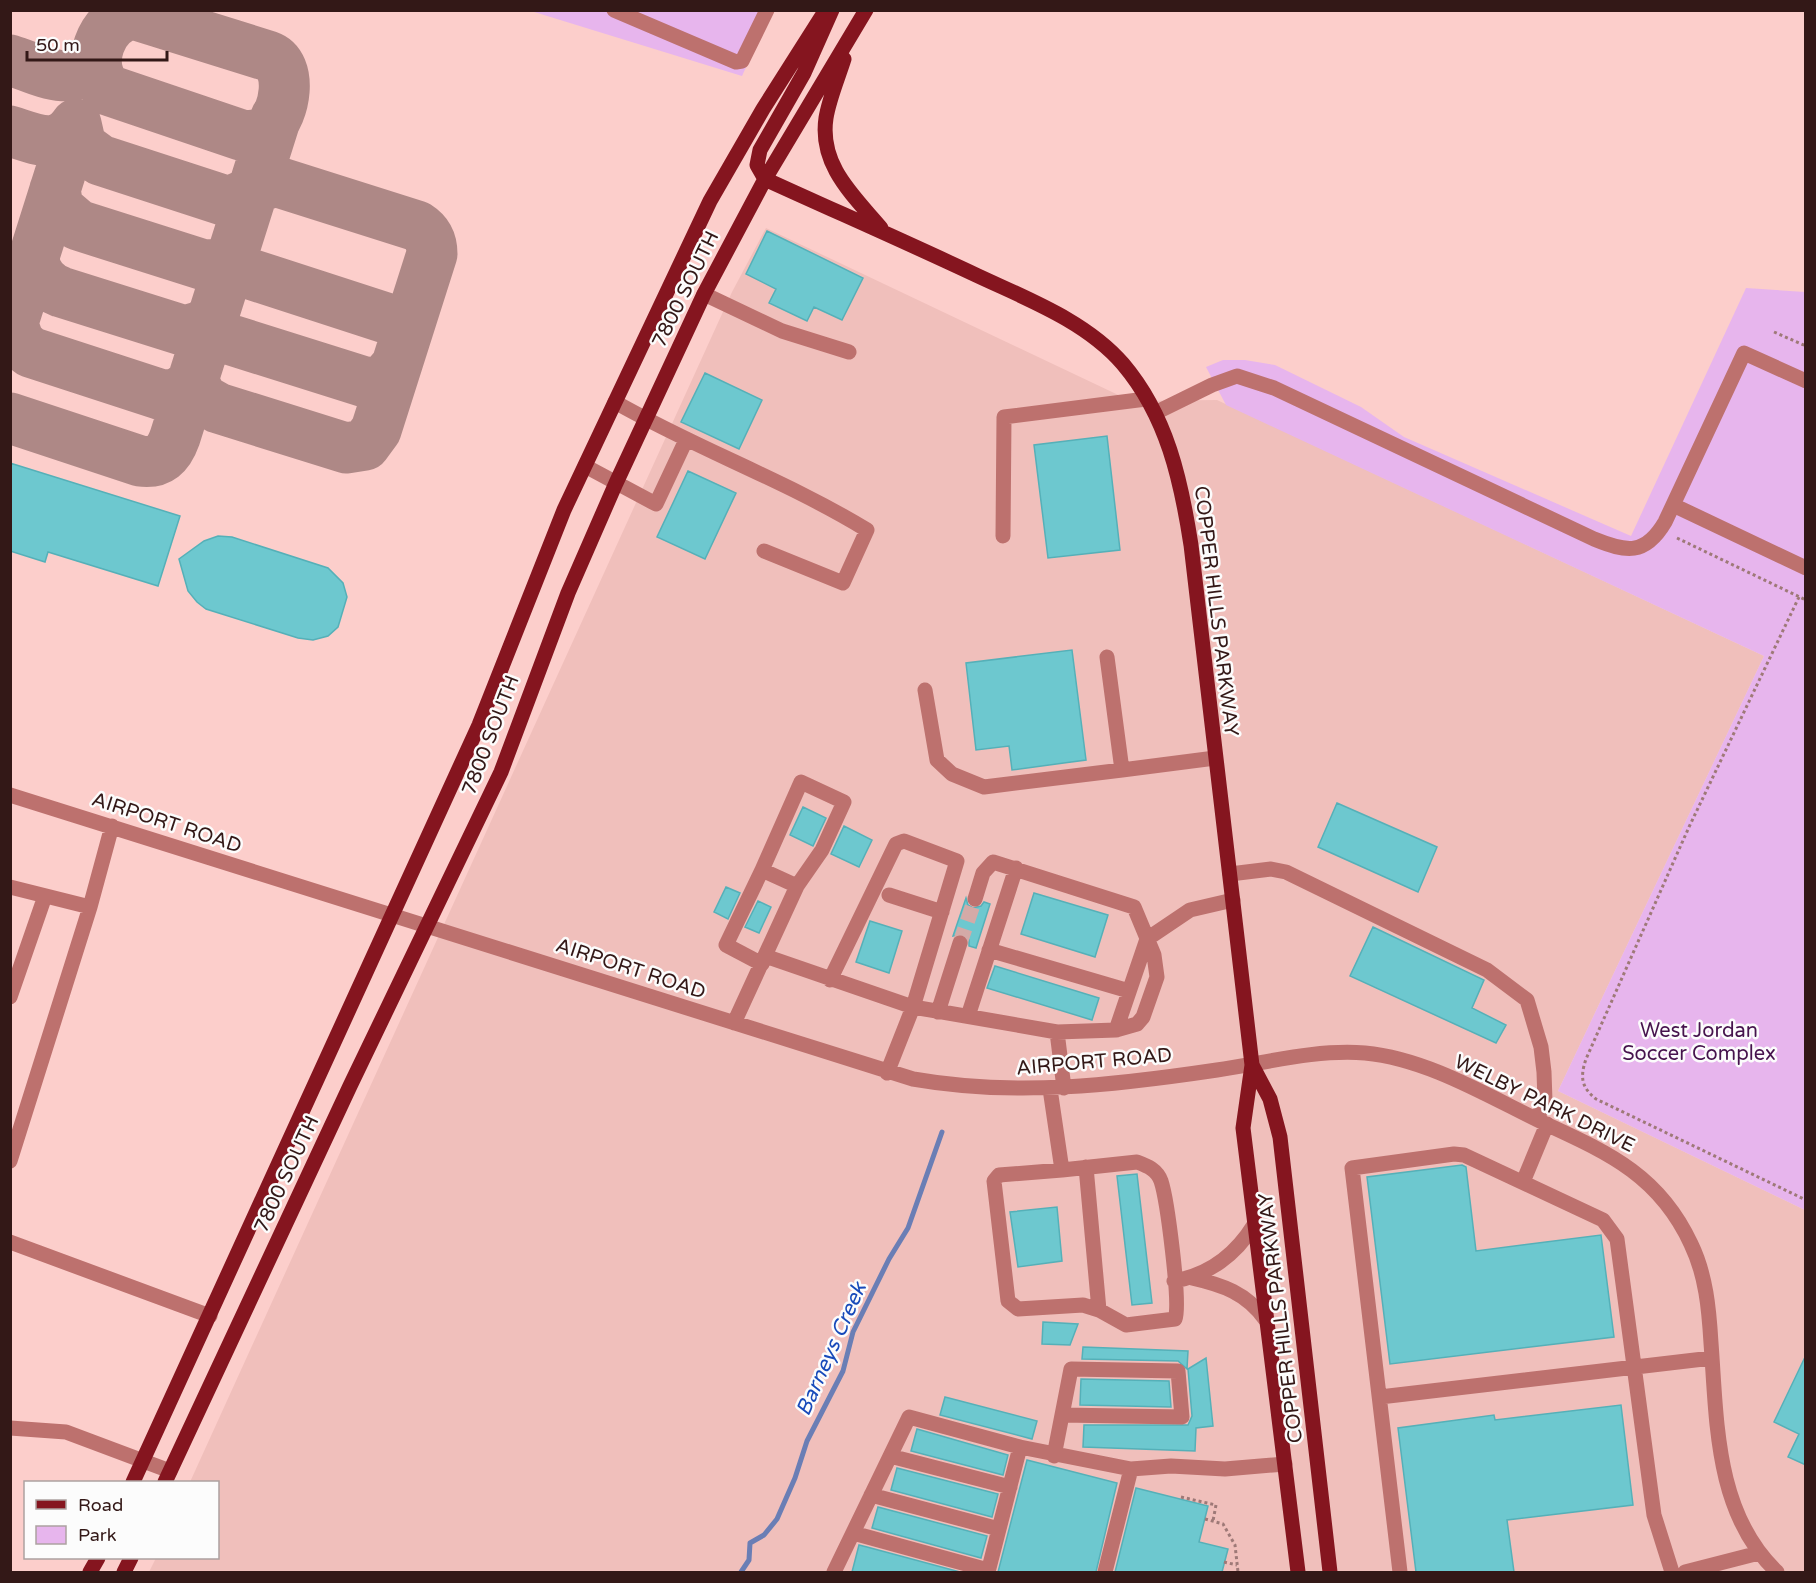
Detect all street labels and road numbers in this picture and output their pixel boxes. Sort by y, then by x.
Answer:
street label: 7800 SOUTH [647,227,724,352]
street label: COPPER HILLS PARKWAY [1189,485,1243,738]
street label: 7800 SOUTH [457,672,525,799]
street label: AIRPORT ROAD [89,787,245,859]
street label: AIRPORT ROAD [553,933,709,1005]
street label: AIRPORT ROAD [1015,1043,1173,1081]
street label: WELBY PARK DRIVE [1450,1050,1639,1158]
street label: 7800 SOUTH [249,1112,325,1237]
street label: COPPER HILLS PARKWAY [1254,1191,1308,1444]

